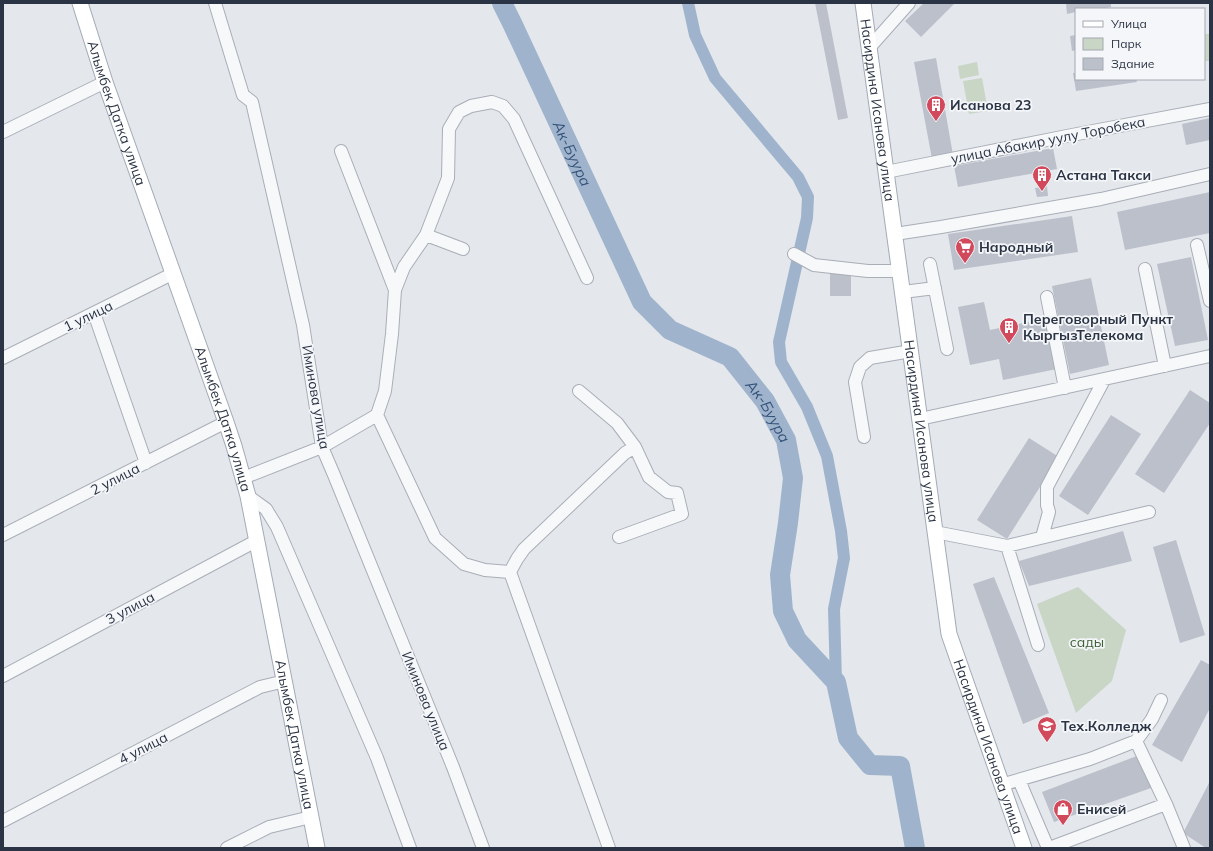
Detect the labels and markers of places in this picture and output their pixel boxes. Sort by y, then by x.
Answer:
building icon: Исанова 23 [925,94,947,122]
place label: Исанова 23 [950,96,1031,114]
building icon: Астана Такси [1031,164,1053,192]
place label: Астана Такси [1056,166,1151,184]
supermarket icon: Народный [954,236,976,264]
place label: Народный [979,238,1053,256]
place label: Переговорный Пункт КыргызТелекома [1023,310,1173,344]
building icon: Переговорный Пункт КыргызТелекома [998,316,1020,344]
school or university icon: Тех.Колледж [1036,715,1058,743]
place label: Тех.Колледж [1061,717,1152,735]
shop icon: Енисей [1052,798,1074,826]
place label: Енисей [1077,800,1126,818]

